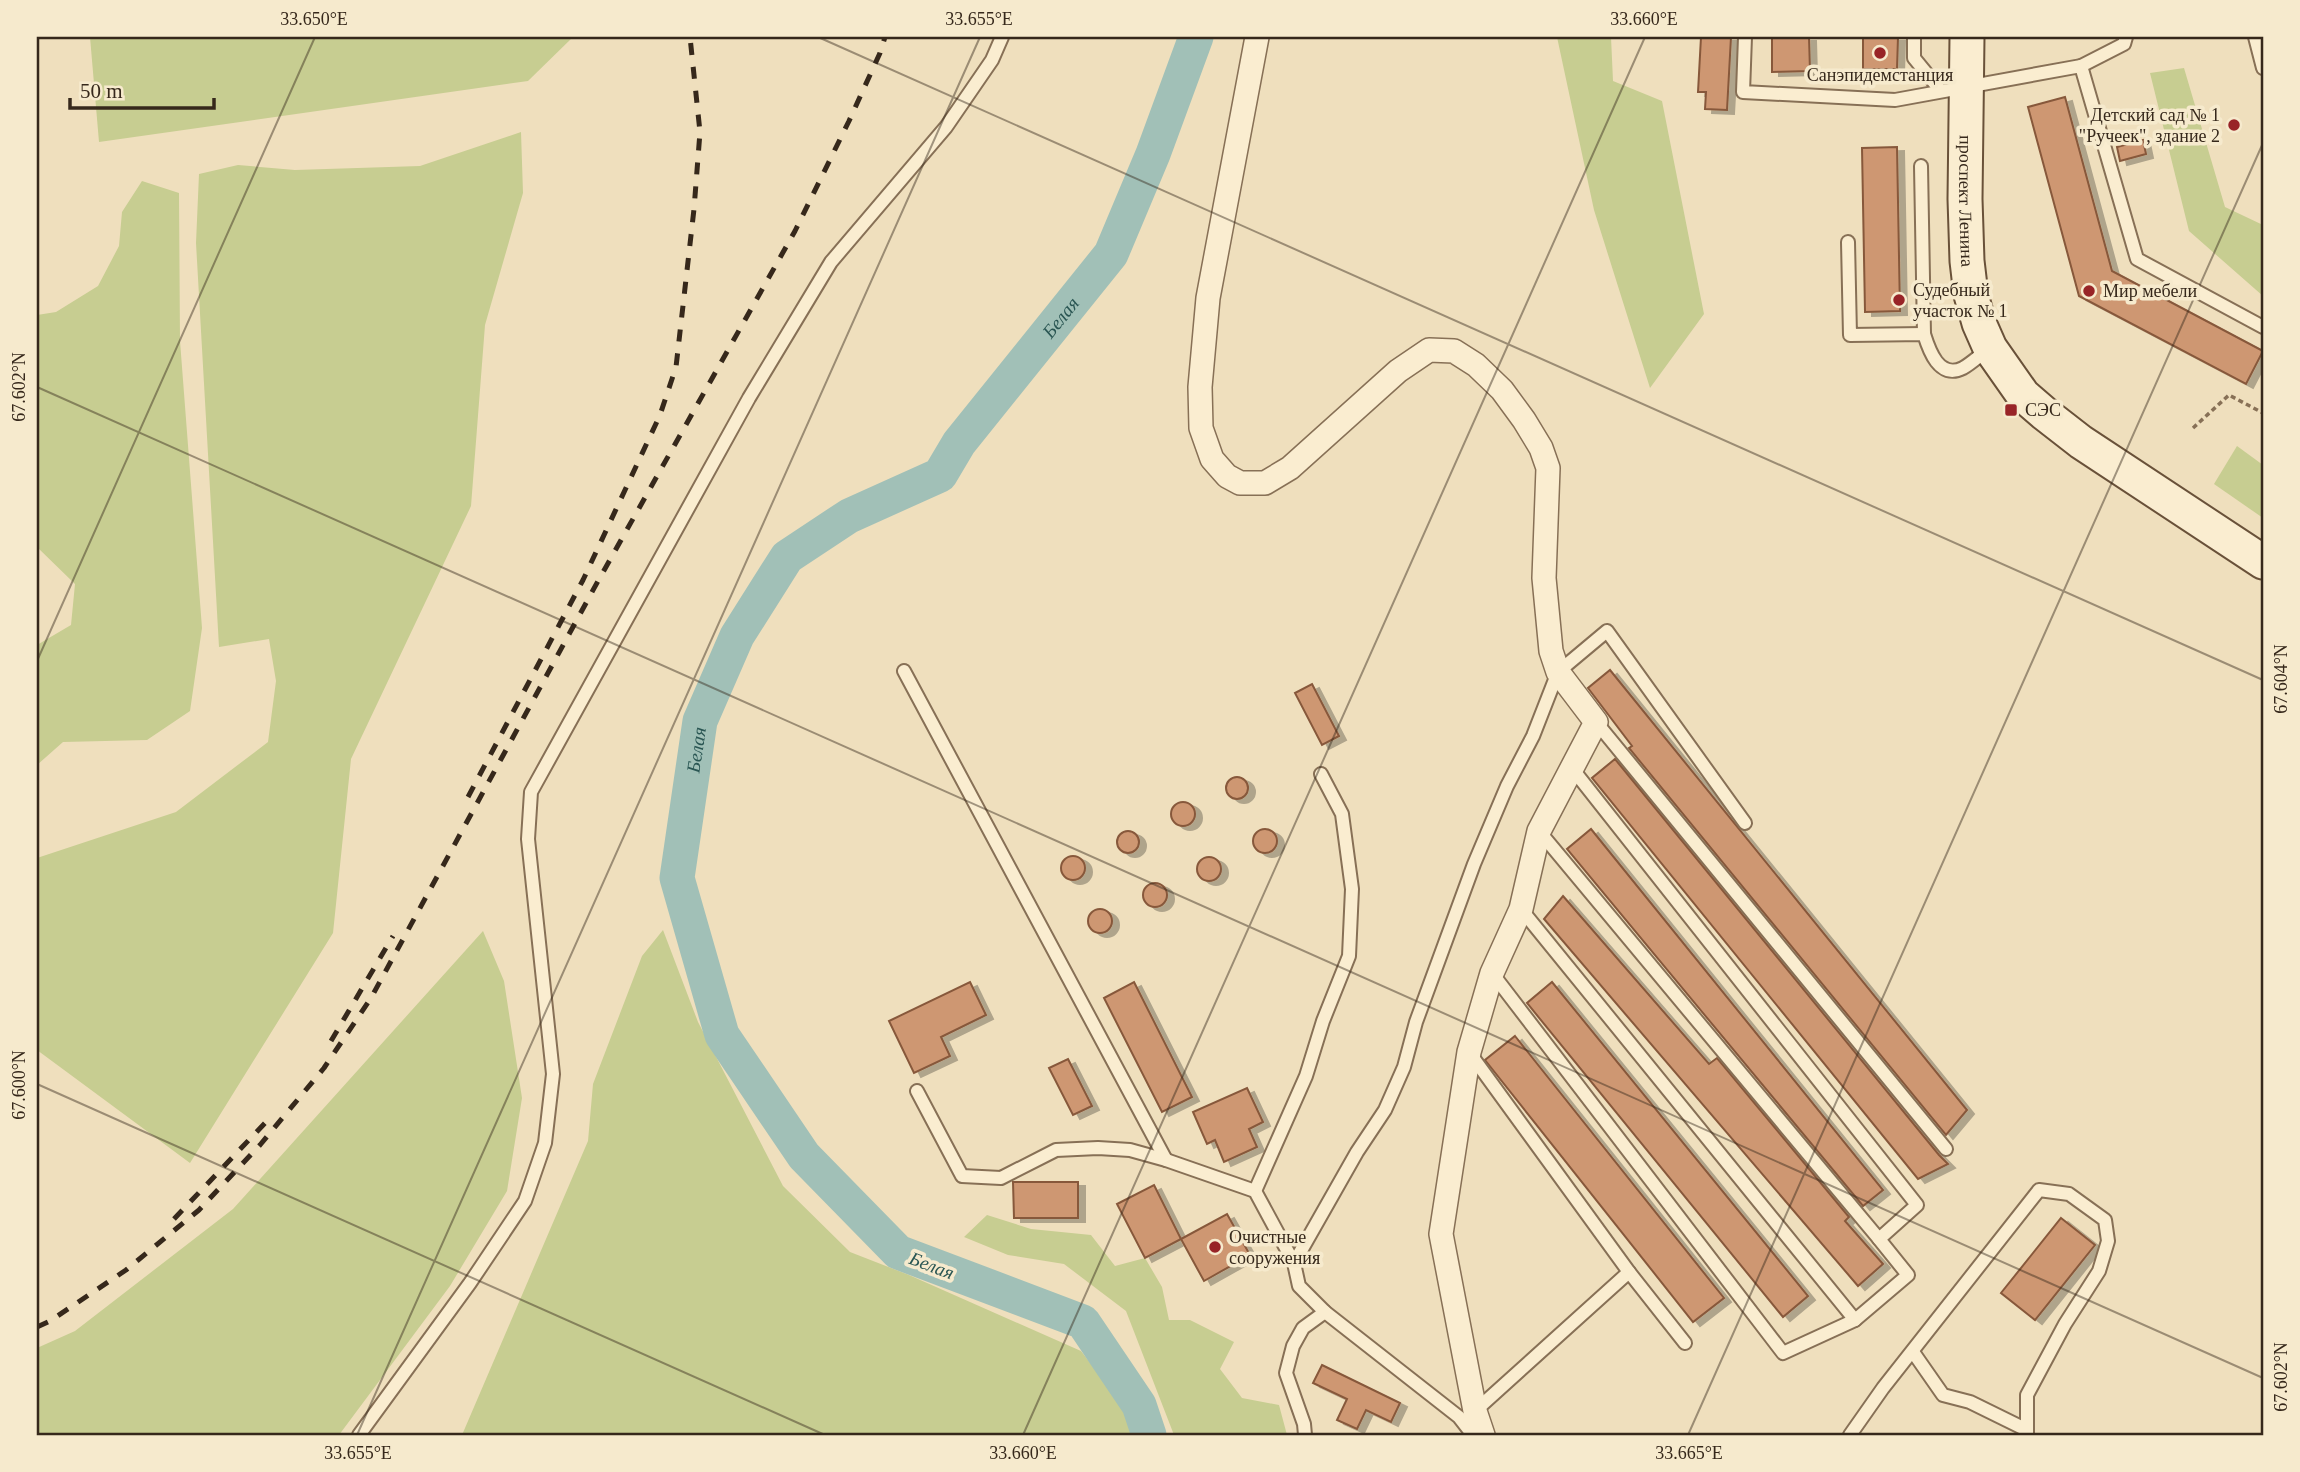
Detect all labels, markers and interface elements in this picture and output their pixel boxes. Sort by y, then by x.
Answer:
text: 33.650°E [280,9,348,29]
text: 33.655°E [945,9,1013,29]
text: 33.660°E [1610,9,1678,29]
marker: Санэпидемстанция [1872,45,1888,61]
place label: Санэпидемстанция [1807,65,1953,85]
scale bar [70,66,214,110]
text: 50 m [80,79,123,103]
place label: Детский сад № 1 "Ручеек", здание 2 [2079,105,2220,146]
marker: Детский сад № 1 "Ручеек", здание 2 [2226,117,2242,133]
street label: проспект Ленина [1955,135,1978,268]
place label: Судебный участок № 1 [1913,280,2008,321]
place label: Мир мебели [2103,281,2197,301]
marker: Мир мебели [2081,283,2097,299]
marker: Судебный участок № 1 [1891,292,1907,308]
water label: Белая [1037,293,1083,343]
text: 67.602°N [9,352,29,422]
place label: СЭС [2025,400,2061,420]
marker: СЭС [2003,402,2019,418]
text: 67.604°N [2271,644,2291,714]
water label: Белая [682,726,710,775]
text: 67.600°N [9,1050,29,1120]
place label: Очистные сооружения [1229,1227,1320,1268]
marker: Очистные сооружения [1207,1239,1223,1255]
water label: Белая [906,1247,957,1284]
text: 67.602°N [2271,1342,2291,1412]
text: 33.655°E [324,1443,392,1463]
text: 33.660°E [989,1443,1057,1463]
text: 33.665°E [1655,1443,1723,1463]

